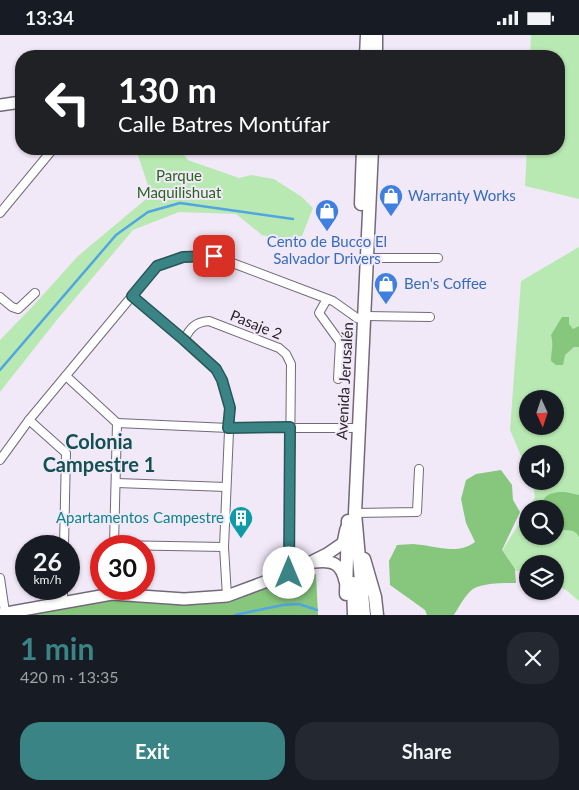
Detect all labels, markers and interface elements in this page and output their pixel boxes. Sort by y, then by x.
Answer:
text: 13:34 [25,6,74,29]
text: 130 m [118,68,217,110]
icon: left [35,70,100,135]
text: Calle Batres Montúfar [118,110,330,137]
park label: Parque Maquilishuat [137,166,222,201]
shop icon: Warranty Works [378,183,404,217]
place label: Warranty Works [408,186,516,204]
shop icon: Cento de Bucco El Salvador Drivers [314,198,340,232]
place label: Cento de Bucco El Salvador Drivers [267,232,387,267]
pin [193,235,235,277]
icon: arrive [200,242,228,270]
shop icon: Ben's Coffee [373,271,399,305]
place label: Ben's Coffee [404,274,487,292]
street label: Pasaje 2 [228,306,285,343]
street label: Avenida Jerusalén [332,322,356,440]
north arrow [519,390,564,435]
map controls [519,390,564,600]
district label: Colonia Campestre 1 [43,429,155,476]
button: sound [519,445,564,490]
button: search [519,500,564,545]
building icon: Apartamentos Campestre [228,505,254,539]
place label: Apartamentos Campestre [56,508,224,526]
speed limit sign: 30 [90,535,155,600]
text: 26 [33,546,62,576]
position arrow [262,546,314,598]
button: layers [519,555,564,600]
text: km/h [33,572,62,587]
text: 1 min [20,630,94,666]
button: close [507,632,559,684]
text: 420 m · 13:35 [20,667,119,686]
button: Exit [20,722,285,780]
button: Share [295,722,559,780]

